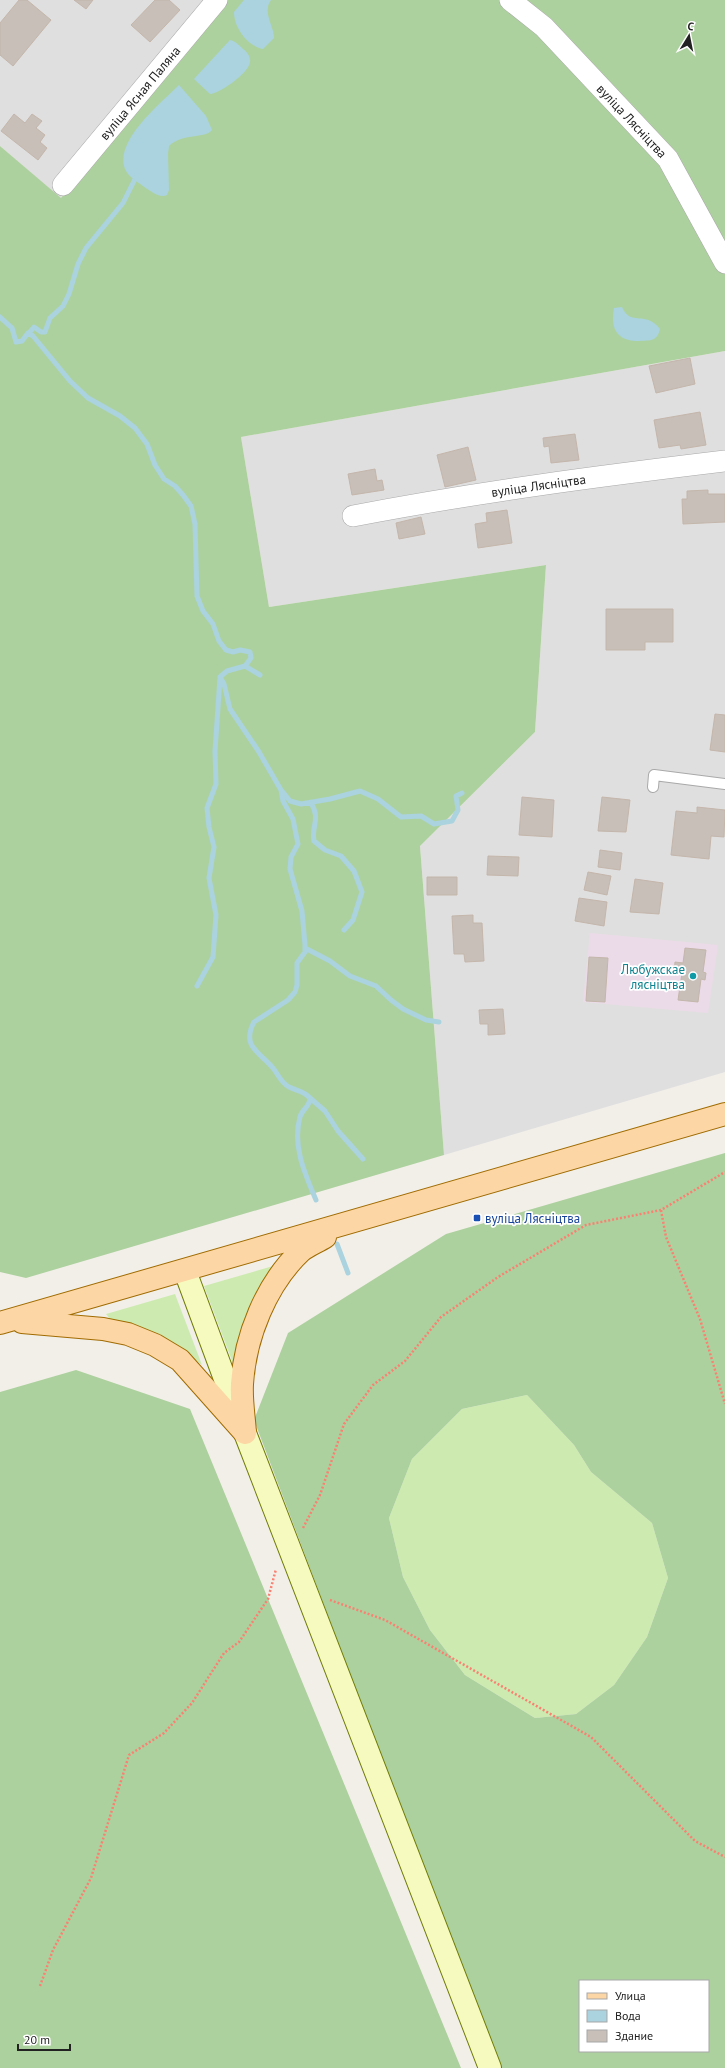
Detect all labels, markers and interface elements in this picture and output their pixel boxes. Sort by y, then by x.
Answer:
north arrow [669,16,709,56]
text: С [686,19,695,34]
street label: вуліца Ясная Паляна [96,43,184,144]
street label: вуліца Лясніцтва [593,81,670,162]
street label: вуліца Лясніцтва [490,471,587,501]
place label: Любужскае лясніцтва [620,961,685,993]
marker: Любужскае лясніцтва [688,971,698,981]
place label: вуліца Лясніцтва [485,1210,580,1227]
marker: вуліца Лясніцтва [472,1213,482,1223]
legend [579,1980,709,2052]
text: Улица [615,1988,646,2003]
text: Вода [615,2008,641,2023]
scale bar [18,2026,70,2052]
text: Здание [615,2028,653,2043]
text: 20 m [24,2032,50,2047]

